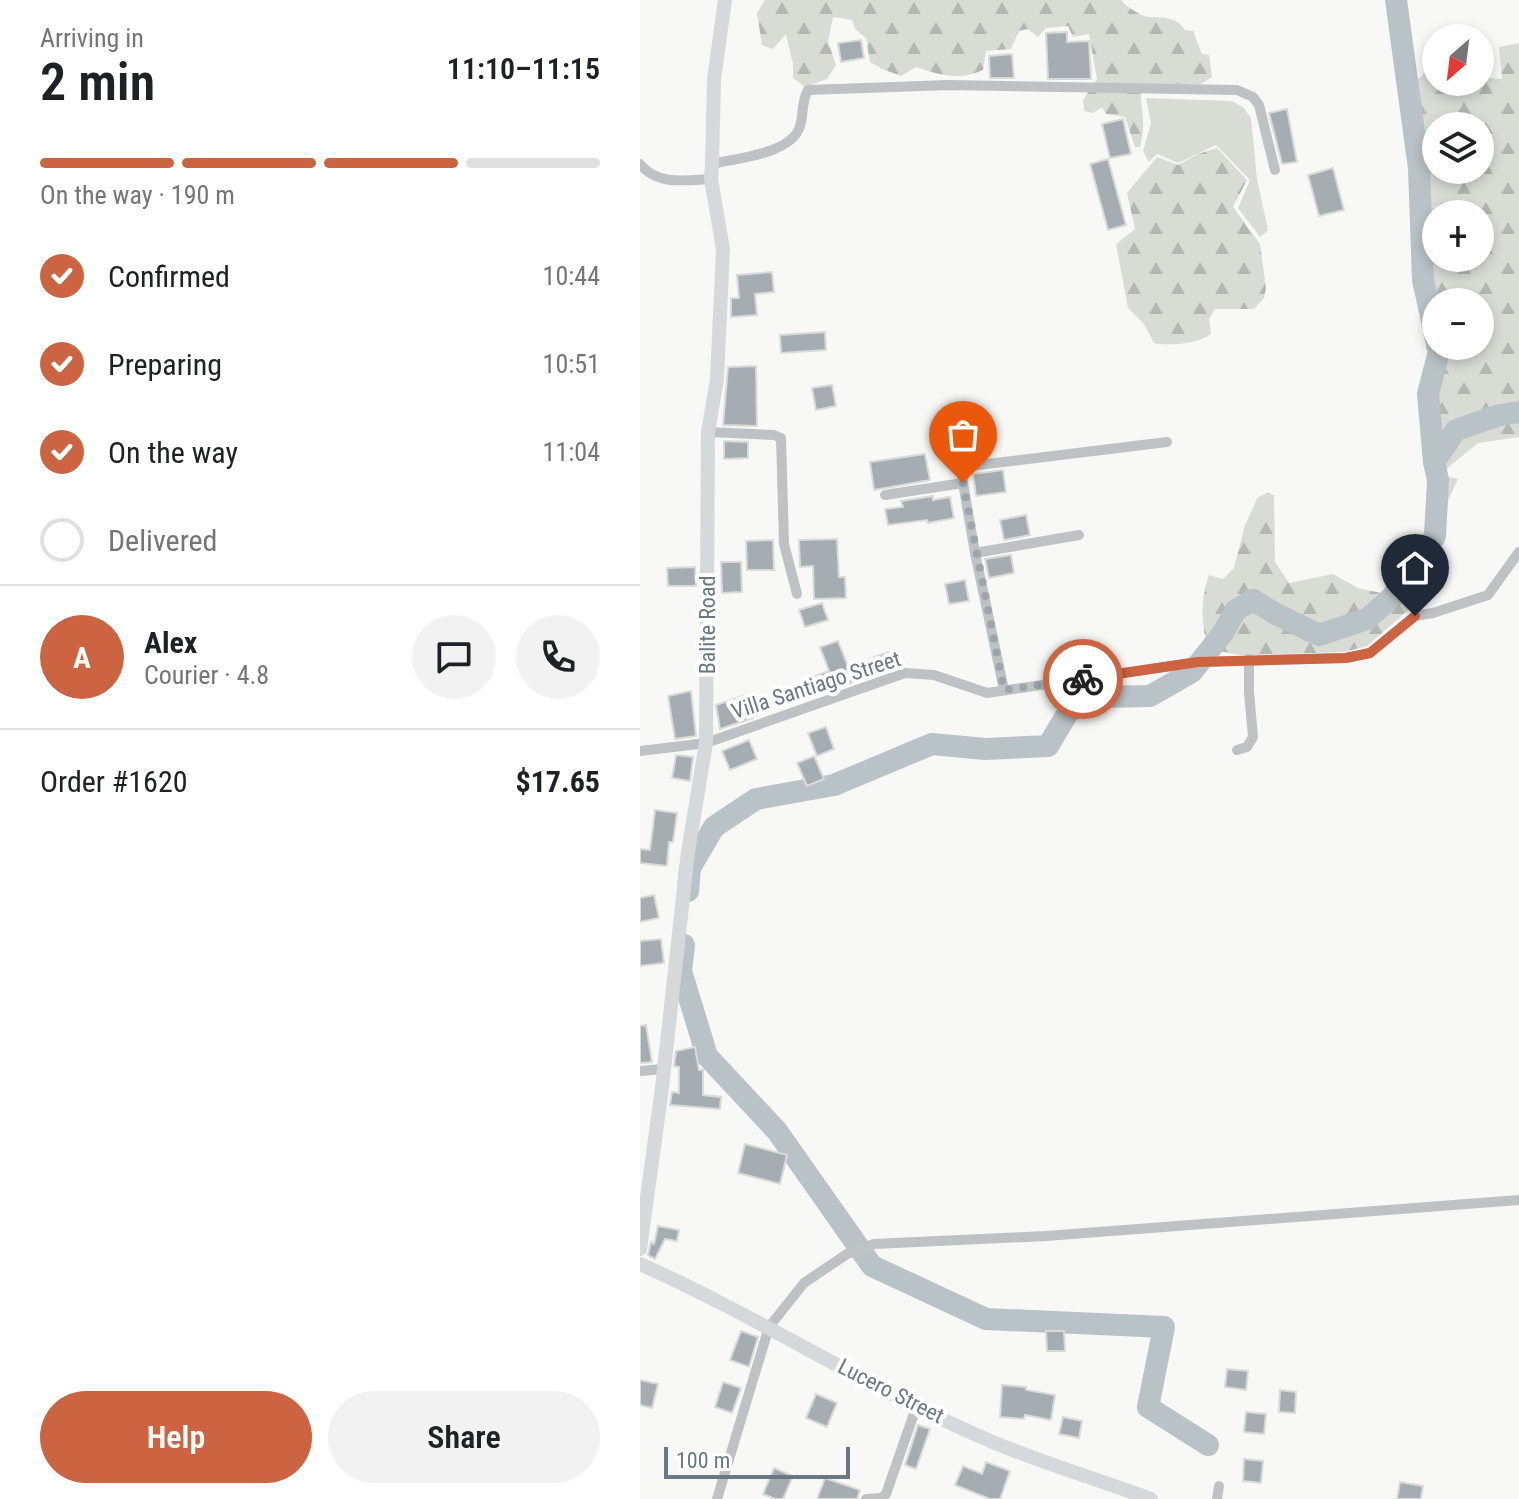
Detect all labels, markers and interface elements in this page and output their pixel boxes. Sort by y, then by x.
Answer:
text: Arriving in [40,23,144,53]
north arrow [1422,24,1494,96]
map controls [1422,24,1494,360]
text: 11:10–11:15 [447,51,600,86]
text: 2 min [40,52,155,113]
button: layers [1422,112,1494,184]
text: On the way · 190 m [40,180,235,210]
button: + [1422,200,1494,272]
icon: check [40,254,84,298]
text: Confirmed [108,259,230,294]
text: 10:44 [543,261,600,291]
button: − [1422,288,1494,360]
icon: check [40,342,84,386]
text: Preparing [108,347,222,382]
text: 10:51 [543,349,600,379]
pin [929,401,997,483]
icon: bag [941,413,985,457]
icon: check [40,430,84,474]
text: On the way [108,435,238,470]
text: 11:04 [543,437,600,467]
text: Delivered [108,523,217,558]
pin [1381,534,1449,616]
icon: home [1393,546,1437,590]
street label: Balite Road [695,576,720,674]
button: chat [412,615,496,699]
button: phone [516,615,600,699]
text: Alex [144,625,197,660]
courier [1043,639,1123,719]
text: A [73,640,91,675]
street label: Villa Santiago Street [728,646,904,724]
icon: bike [1061,657,1105,701]
text: Courier · 4.8 [144,660,269,690]
text: Order #1620 [40,764,188,799]
text: $17.65 [515,764,600,799]
street label: Lucero Street [834,1354,948,1428]
button: Help [40,1391,312,1483]
button: Share [328,1391,600,1483]
scale bar [664,1443,850,1479]
text: 100 m [676,1448,730,1473]

